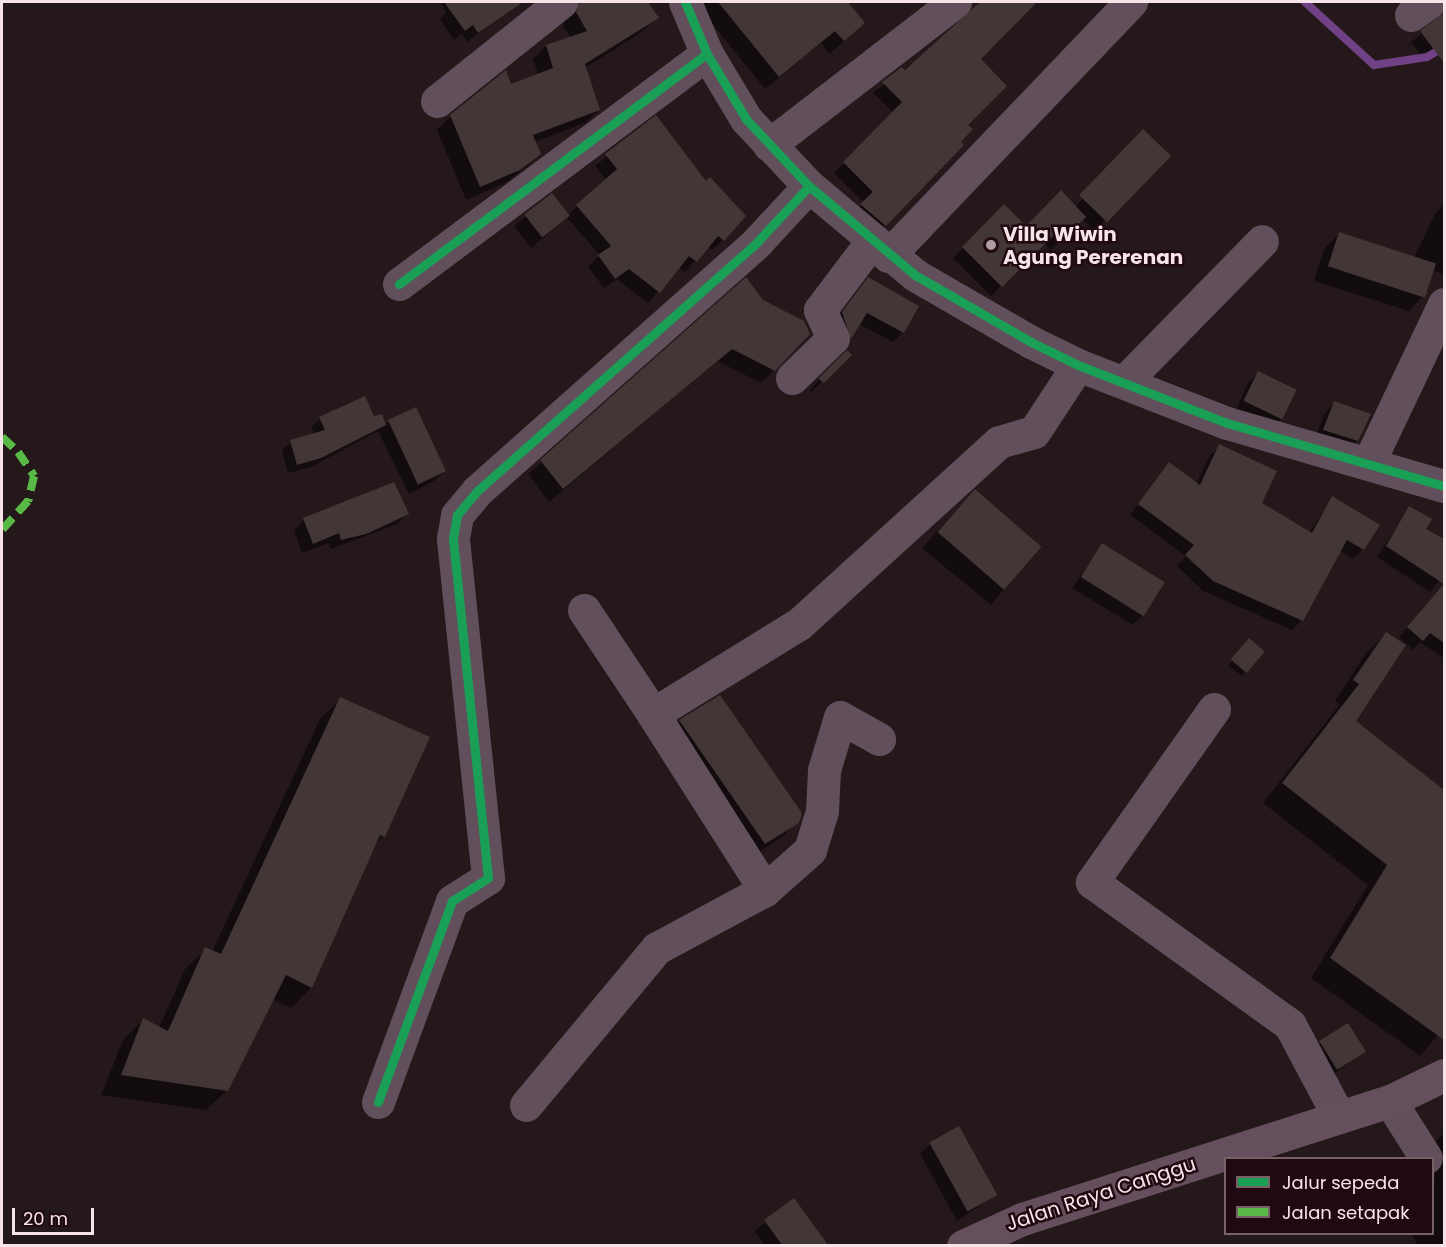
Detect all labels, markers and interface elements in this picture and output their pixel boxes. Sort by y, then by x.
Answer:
place label: Villa Wiwin Agung Pererenan [1003,222,1183,269]
marker: Villa Wiwin Agung Pererenan [984,238,998,252]
street label: Jalan Raya Canggu [1003,1152,1199,1236]
legend [1224,1157,1434,1235]
text: Jalur sepeda [1282,1170,1399,1195]
scale bar [15,1196,98,1234]
text: Jalan setapak [1282,1200,1410,1225]
text: 20 m [23,1206,68,1231]

